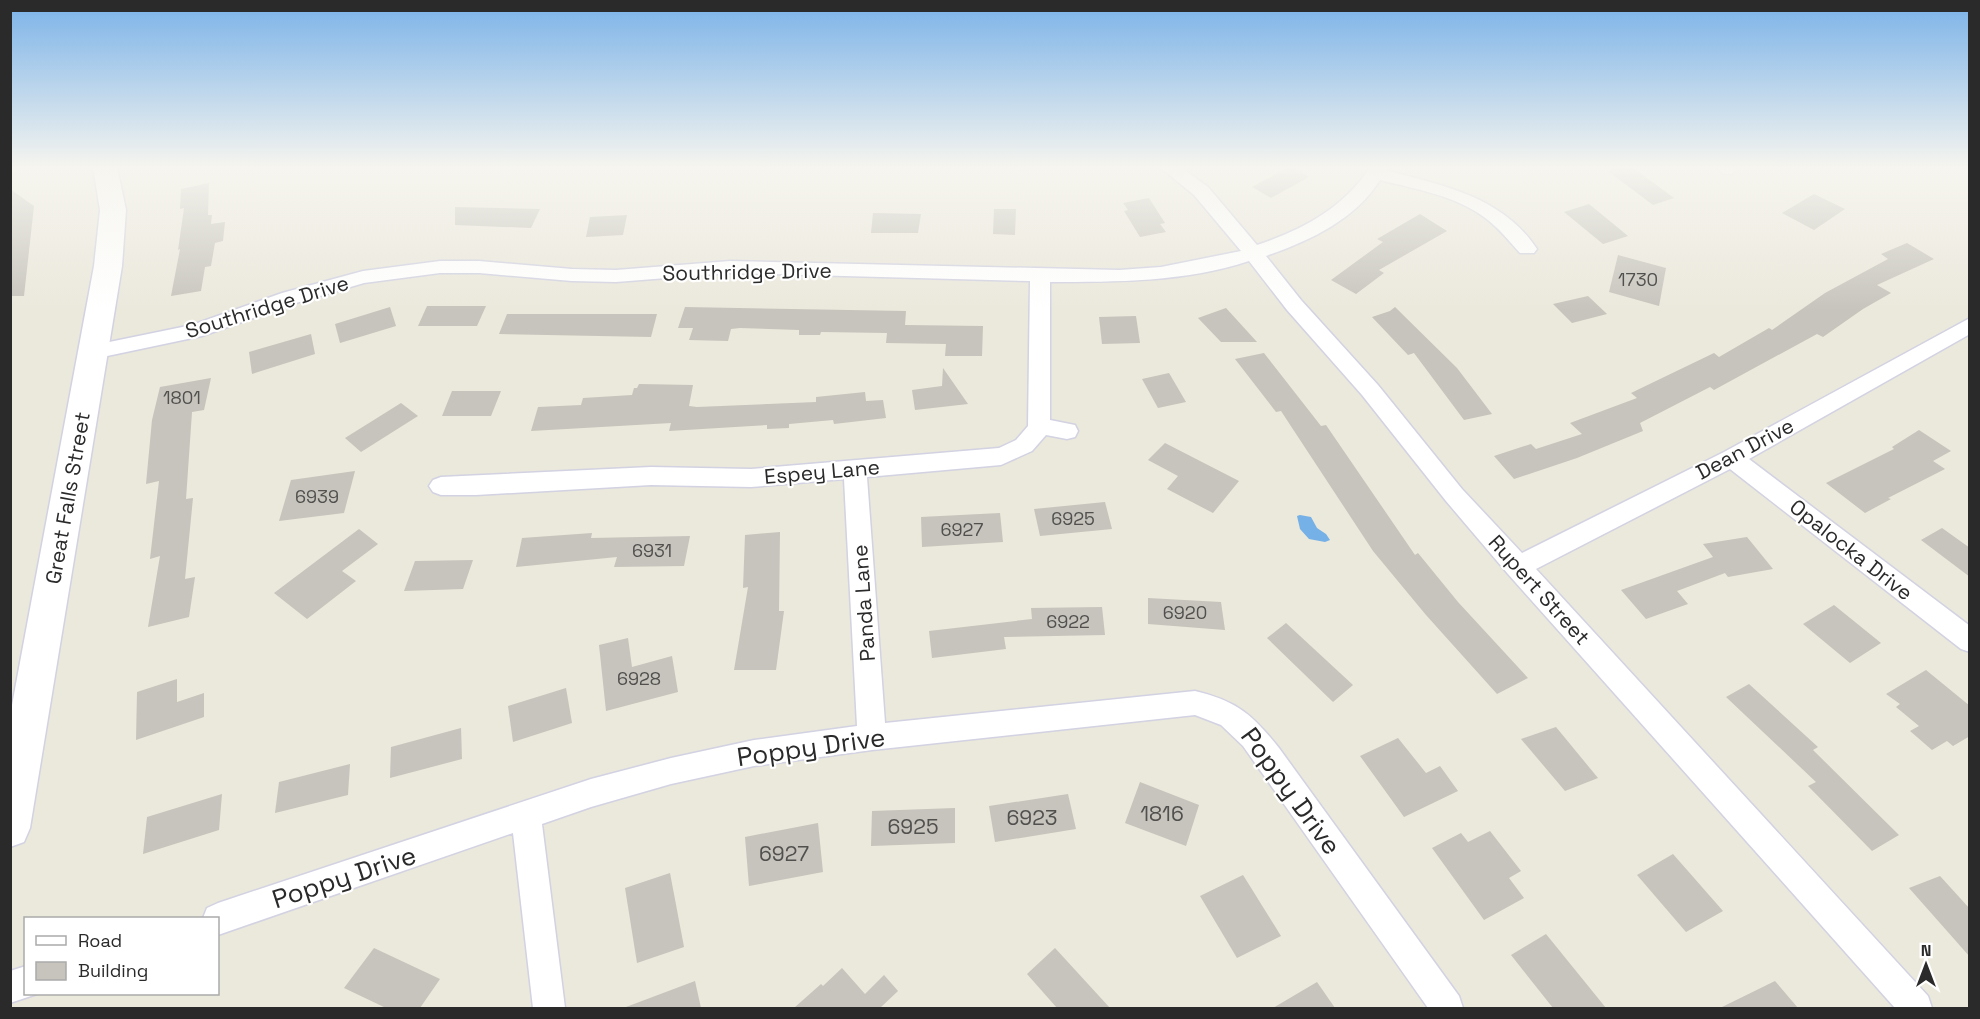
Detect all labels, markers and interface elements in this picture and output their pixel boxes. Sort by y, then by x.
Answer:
street label: Southridge Drive [662,257,832,286]
house number: 1730 [1618,268,1658,291]
street label: Southridge Drive [182,269,352,344]
house number: 1801 [163,386,201,409]
street label: Great Falls Street [39,410,96,586]
street label: Dean Drive [1691,412,1798,486]
street label: Espey Lane [763,453,881,490]
house number: 6939 [295,485,339,508]
street label: Opalocka Drive [1784,493,1918,606]
house number: 6925 [1051,507,1095,530]
house number: 6927 [941,518,983,541]
street label: Rupert Street [1483,529,1596,650]
house number: 6931 [632,539,672,562]
street label: Panda Lane [846,544,881,662]
house number: 6920 [1163,601,1207,624]
house number: 6922 [1046,610,1090,633]
house number: 6928 [617,667,661,690]
street label: Poppy Drive [735,720,887,774]
street label: Poppy Drive [1233,720,1349,862]
house number: 1816 [1140,800,1184,827]
house number: 6923 [1007,804,1057,831]
house number: 6925 [888,813,938,840]
street label: Poppy Drive [268,838,420,916]
house number: 6927 [759,840,809,867]
legend [24,917,219,995]
text: Road [78,929,122,952]
north arrow [1896,935,1956,995]
text: N [1921,940,1931,961]
text: Building [78,959,148,982]

